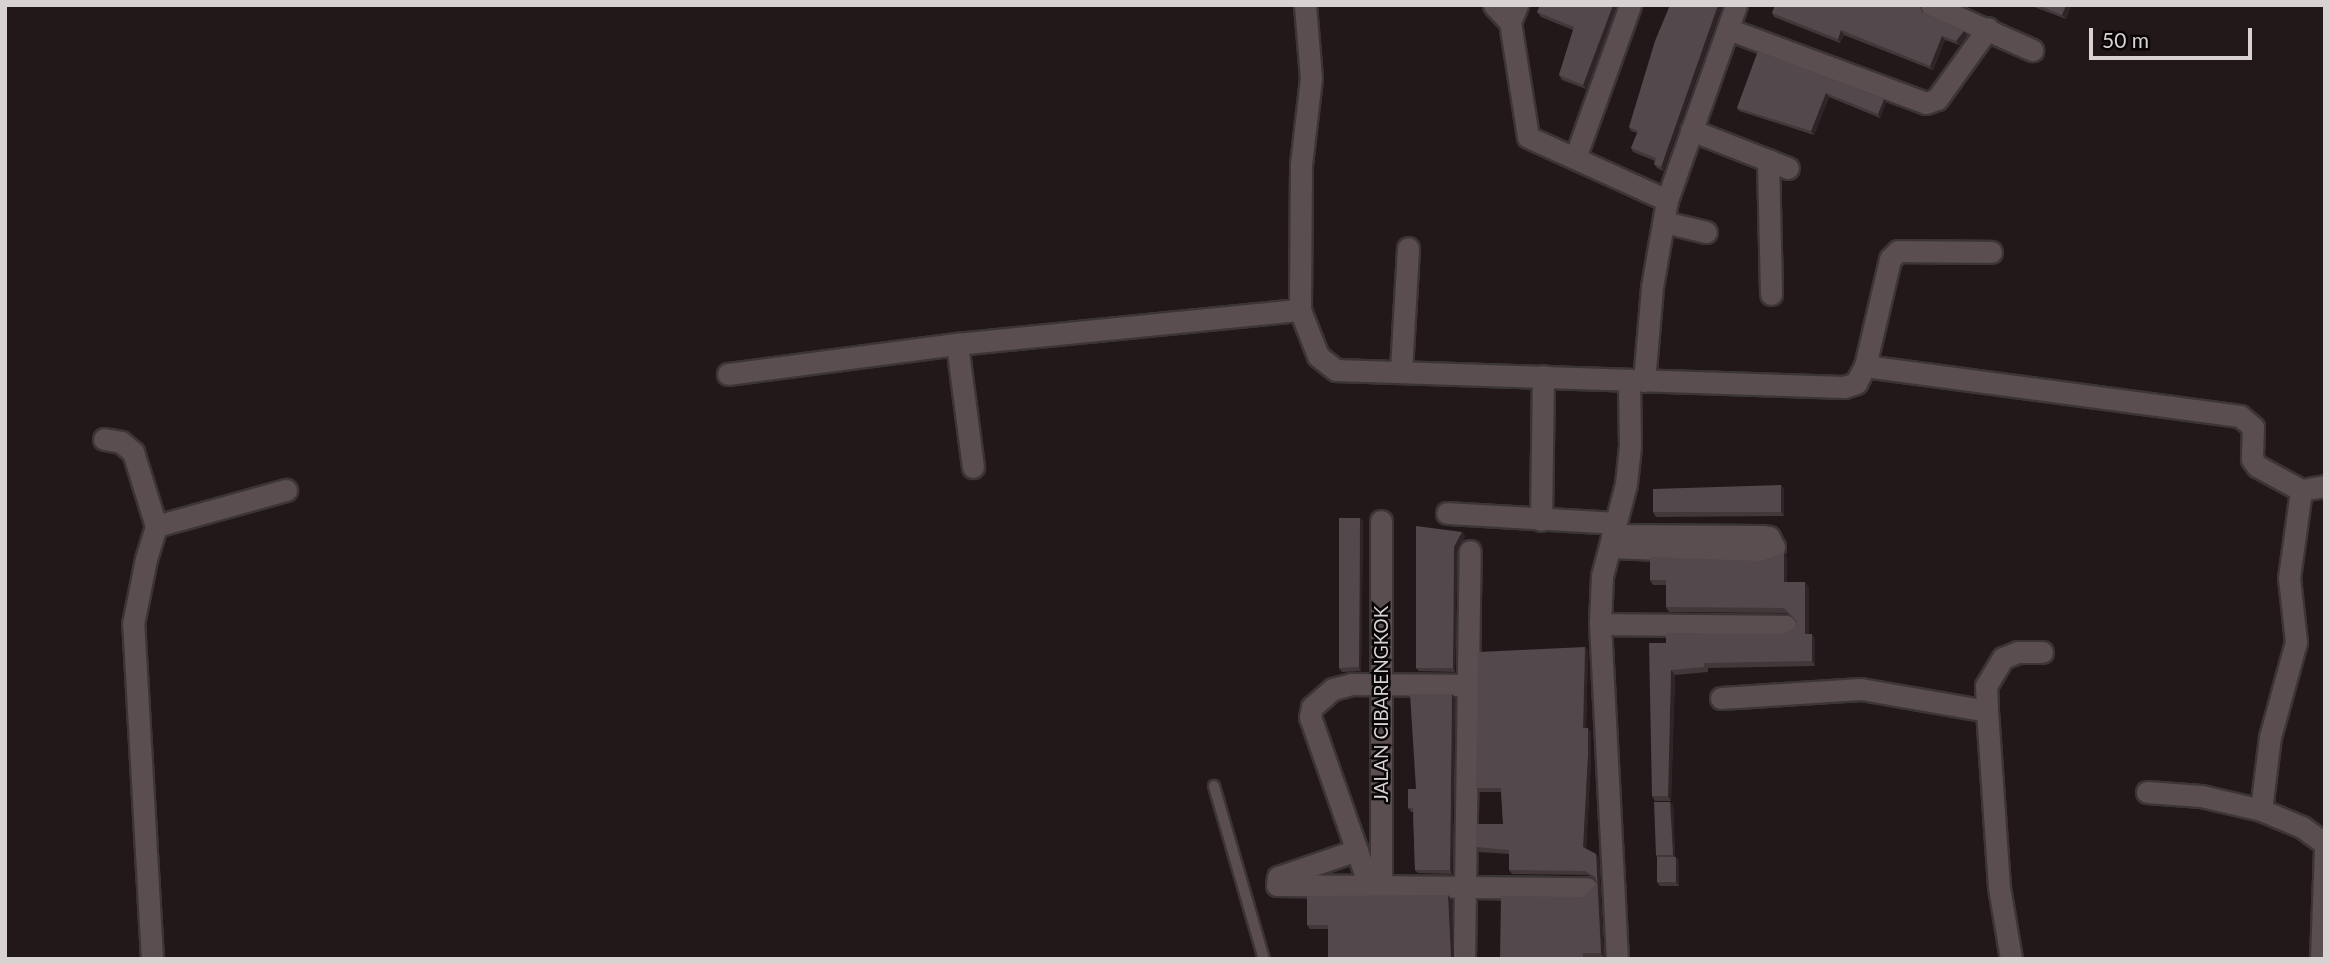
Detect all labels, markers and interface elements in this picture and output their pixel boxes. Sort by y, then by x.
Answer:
scale bar [2092,14,2255,58]
text: 50 m [2102,27,2149,52]
street label: JALAN CIBARENGKOK [1370,606,1392,802]

